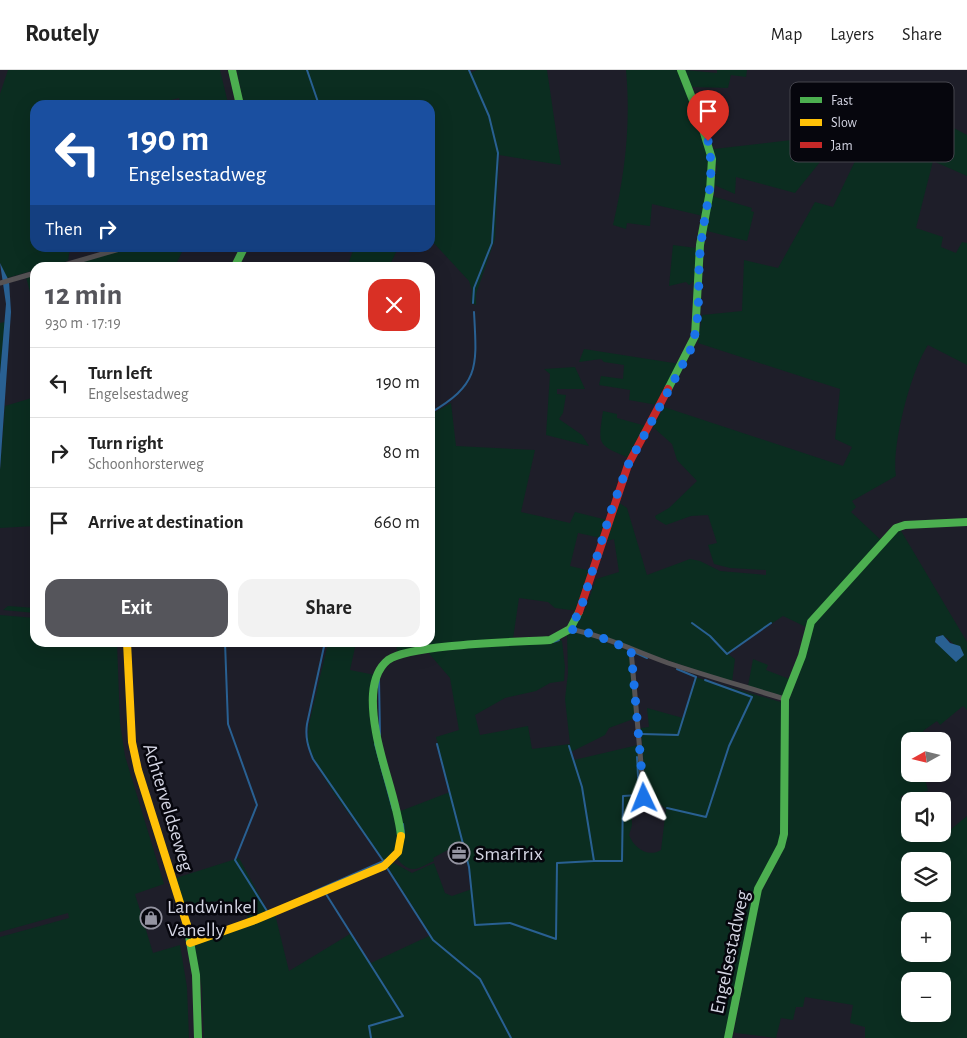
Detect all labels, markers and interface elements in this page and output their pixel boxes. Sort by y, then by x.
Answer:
text: Routely [25,22,99,46]
text: Map [771,26,802,44]
text: Layers [830,26,874,44]
text: Share [902,26,942,44]
legend [790,82,954,162]
pin [687,90,729,141]
text: Fast [831,94,853,108]
icon: arrive [694,97,722,125]
text: Slow [831,116,858,130]
icon: left [45,120,110,185]
text: 190 m [128,122,209,157]
text: Jam [831,139,853,153]
text: Engelsestadweg [128,163,266,185]
icon: right [93,215,121,243]
text: Then [45,220,83,239]
button: close [368,279,420,331]
text: 12 min [45,280,122,310]
text: 930 m · 17:19 [45,315,121,331]
text: Turn left [88,364,152,383]
icon: left [45,369,73,397]
text: 190 m [376,373,420,392]
text: Engelsestadweg [88,386,188,402]
text: Turn right [88,434,163,453]
icon: right [45,439,73,467]
text: 80 m [383,443,420,462]
text: Schoonhorsterweg [88,456,204,472]
icon: arrive [45,509,73,537]
text: Arrive at destination [88,513,244,532]
text: 660 m [374,513,420,532]
button: Exit [45,579,228,637]
button: Share [238,579,420,637]
north arrow [901,732,951,782]
map controls [901,732,951,1022]
street label: Achterveldseweg [139,741,197,874]
position arrow [617,771,669,823]
button: sound [901,792,951,842]
office icon: SmarTrix [447,841,471,865]
place label: SmarTrix [475,844,543,864]
button: layers [901,852,951,902]
street label: Engelsestadweg [707,888,753,1016]
place label: Landwinkel Vanelly [167,897,257,940]
shop icon: Landwinkel Vanelly [139,906,163,930]
button: + [901,912,951,962]
button: − [901,972,951,1022]

